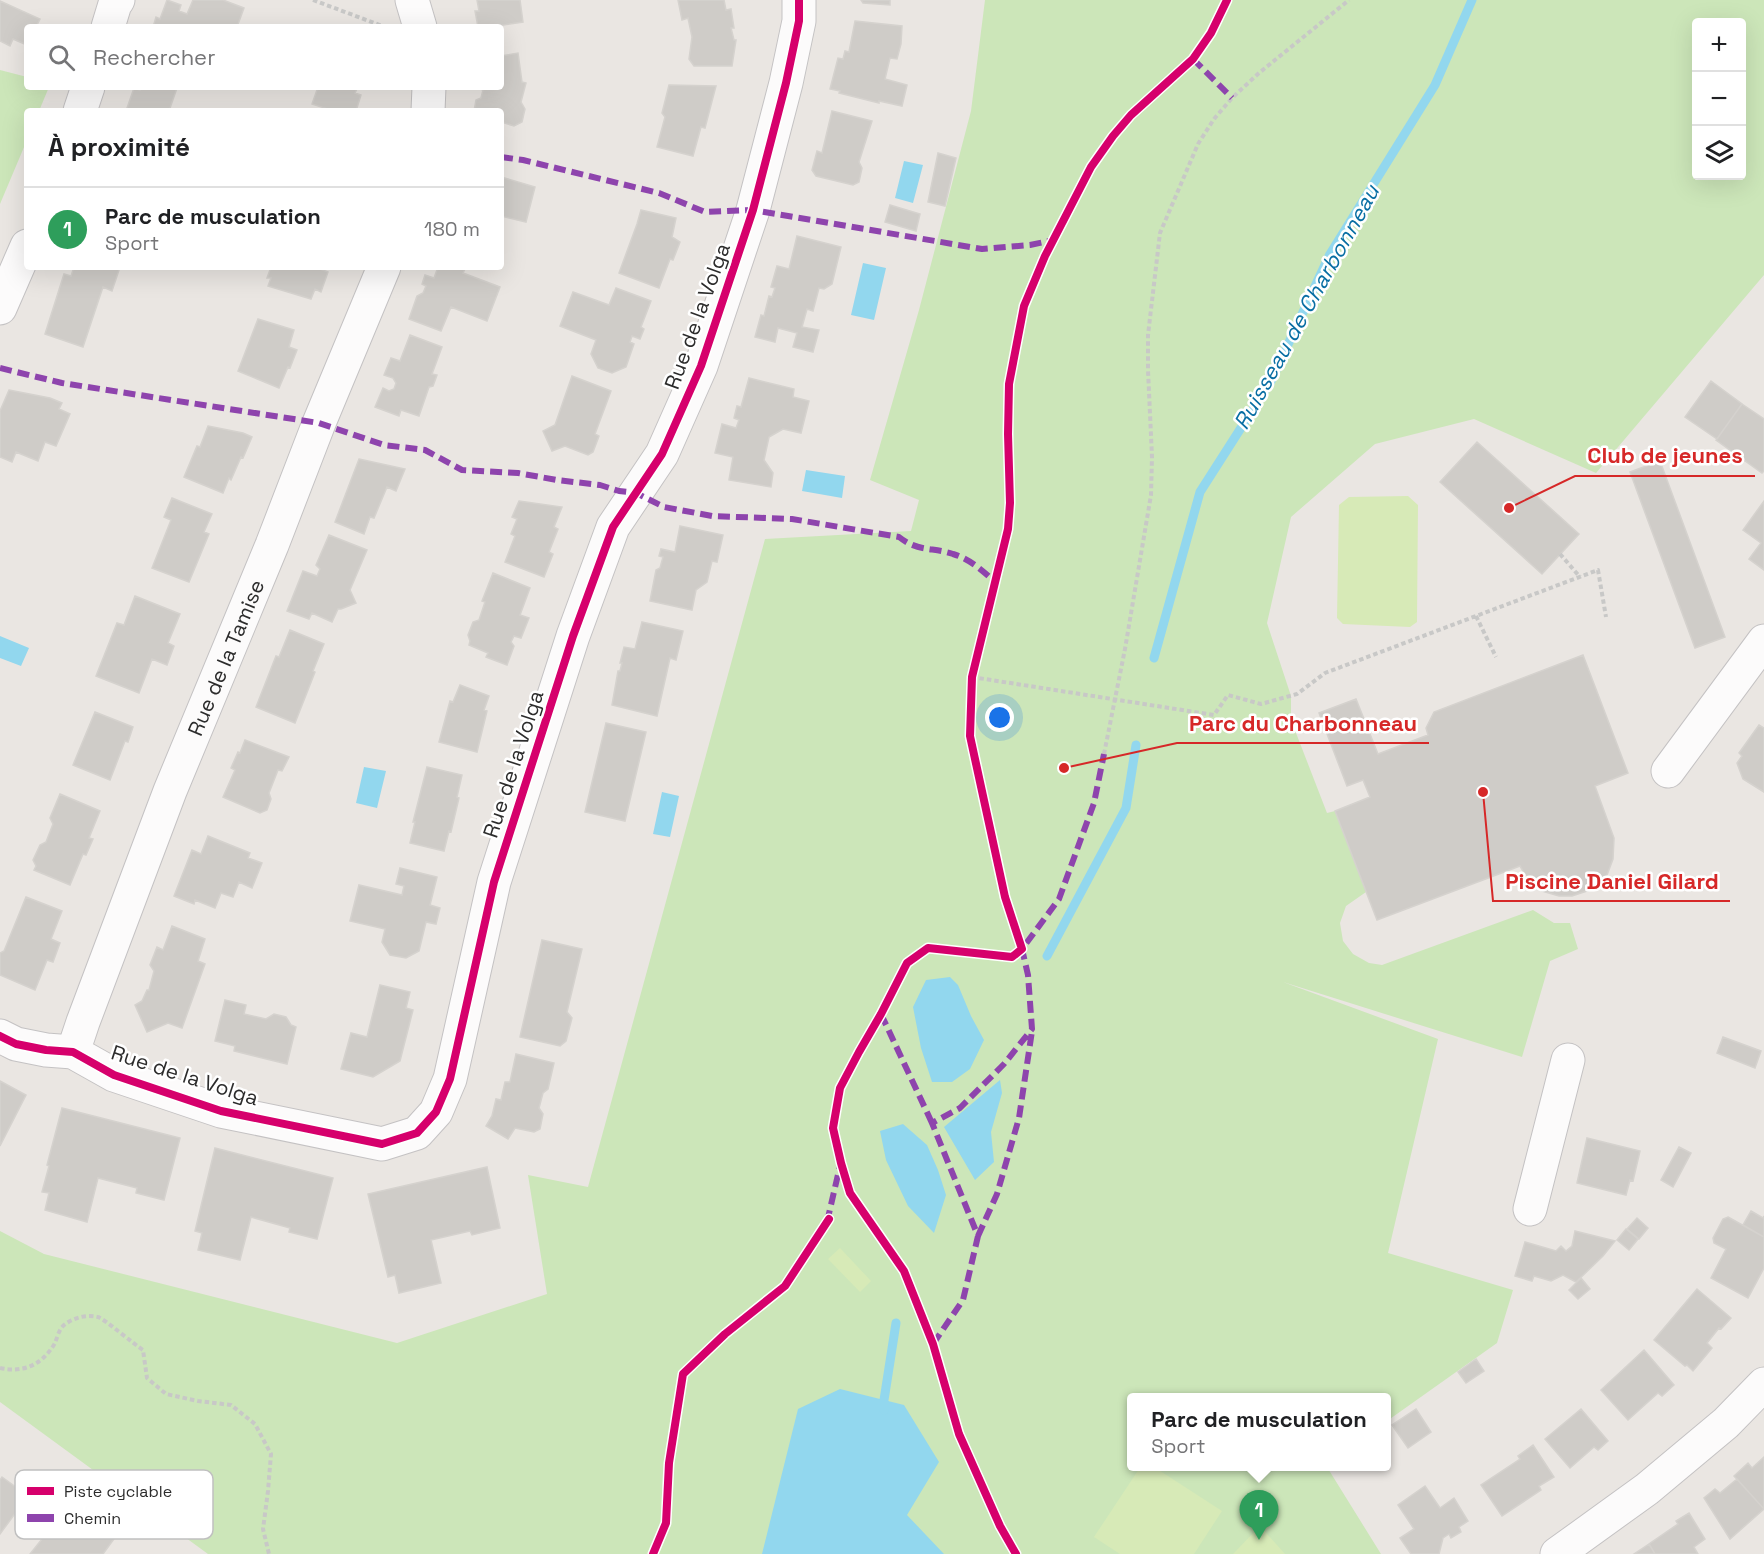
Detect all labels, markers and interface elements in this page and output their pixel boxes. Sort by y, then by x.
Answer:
map controls [1692,18,1746,180]
button: + [1692,18,1746,72]
search box [24,24,504,90]
icon: search [45,41,78,74]
text: Rechercher [93,43,215,71]
button: − [1692,72,1746,126]
button: layers [1692,126,1746,180]
text: À proximité [48,130,190,164]
water label: Ruisseau de Charbonneau [1227,178,1386,434]
text: Parc de musculation [105,202,321,230]
text: 1 [63,216,72,242]
text: 180 m [424,216,480,242]
text: Sport [105,230,159,256]
street label: Rue de la Volga [658,239,736,393]
callout: Club de jeunes [1575,436,1755,476]
text: Club de jeunes [1587,441,1743,469]
street label: Rue de la Tamise [181,575,270,740]
street label: Rue de la Volga [476,687,550,841]
your location [985,703,1014,732]
callout: Parc du Charbonneau [1177,703,1429,743]
text: Parc du Charbonneau [1189,709,1417,737]
callout: Piscine Daniel Gilard [1493,861,1730,901]
text: Piscine Daniel Gilard [1505,867,1719,895]
street label: Rue de la Volga [108,1038,262,1112]
popup [1127,1393,1391,1471]
text: Parc de musculation [1151,1405,1367,1433]
text: Sport [1151,1433,1205,1459]
legend [15,1470,213,1539]
text: Piste cyclable [64,1481,172,1502]
pin: 1 [1240,1490,1278,1540]
text: Chemin [64,1508,121,1529]

